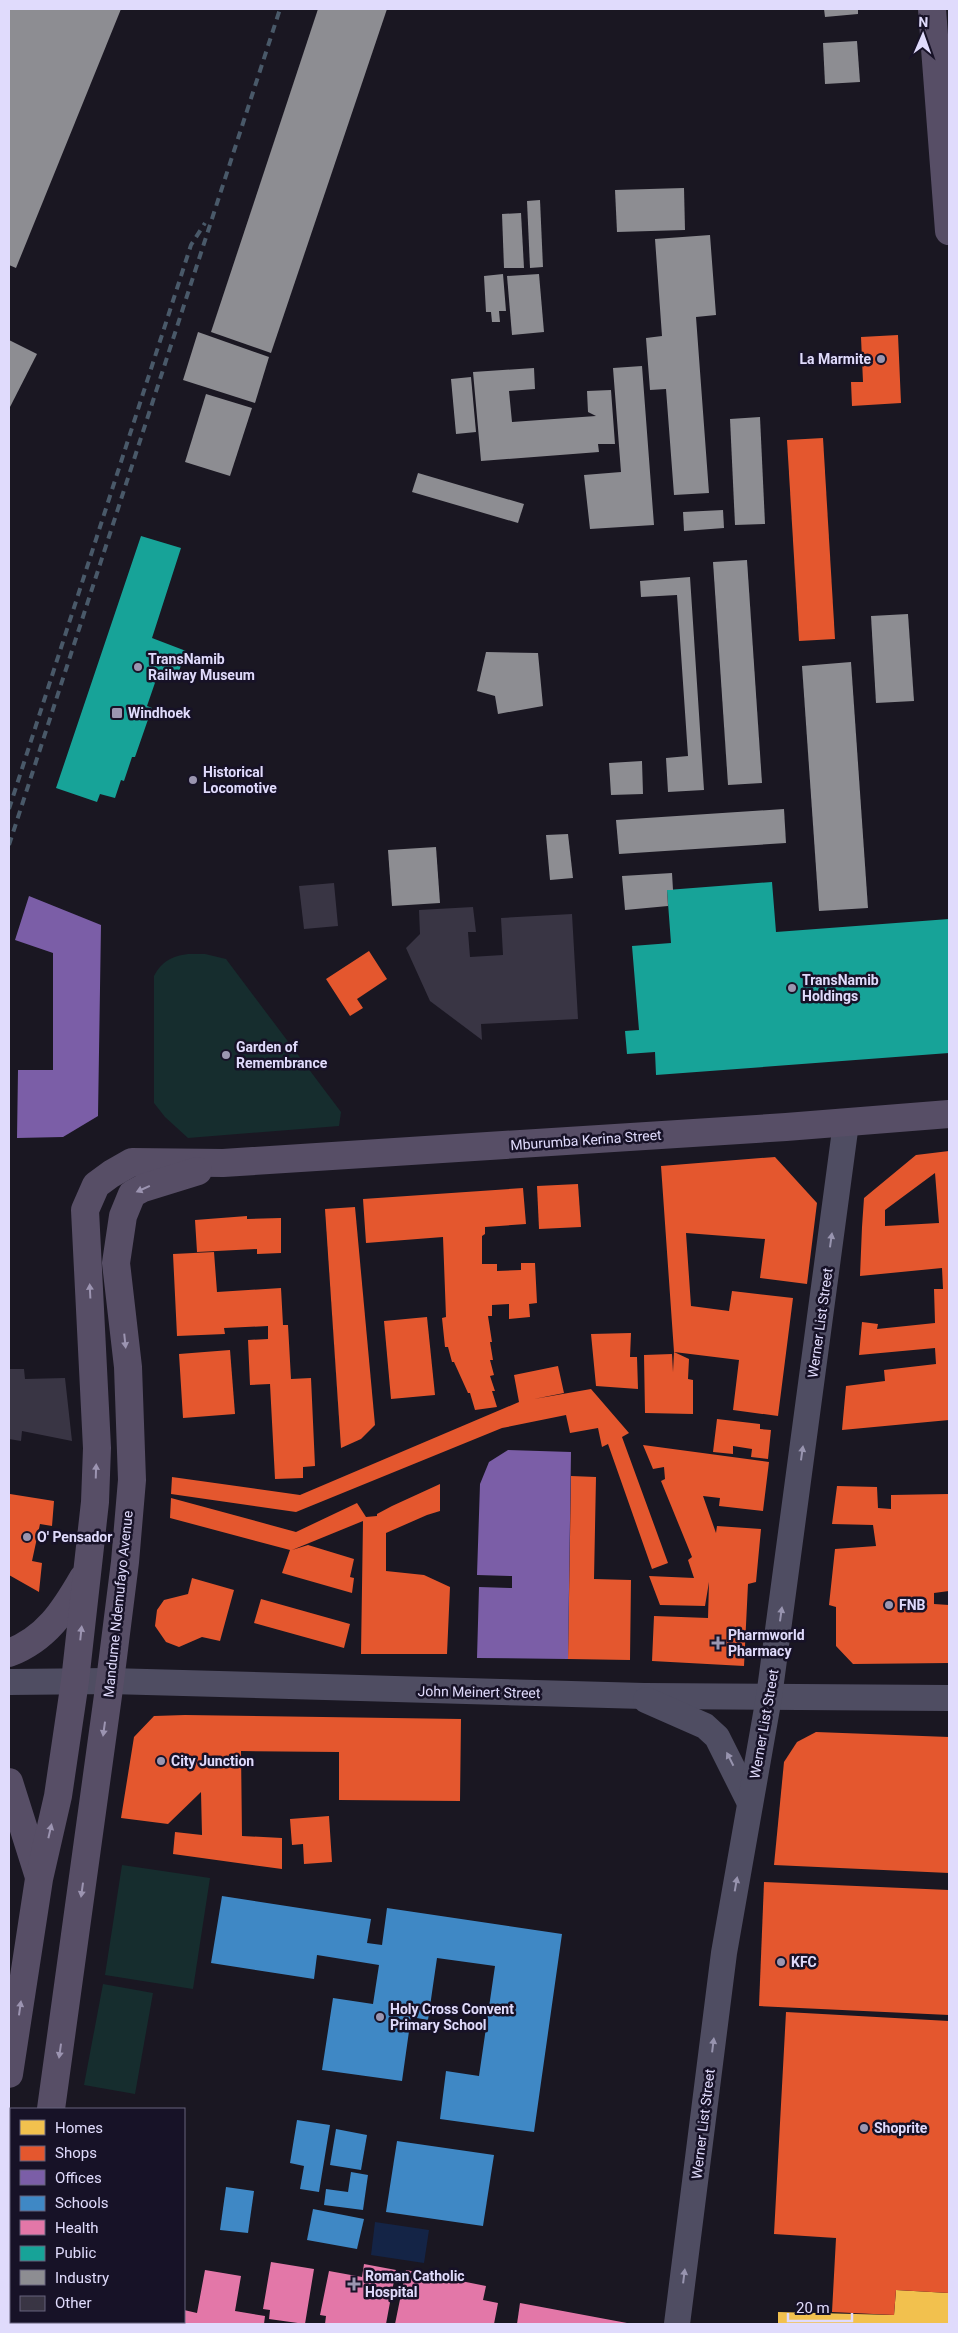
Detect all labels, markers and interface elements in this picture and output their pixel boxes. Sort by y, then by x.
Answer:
north arrow [898,10,948,60]
text: N [918,14,929,30]
place label: La Marmite [799,351,871,367]
marker: La Marmite [875,353,887,365]
place label: TransNamib Railway Museum [148,651,255,683]
marker: TransNamib Railway Museum [132,661,144,673]
place label: Windhoek [128,705,191,721]
marker: Windhoek [110,706,124,720]
place label: Historical Locomotive [203,764,277,796]
marker: Historical Locomotive [187,774,199,786]
place label: TransNamib Holdings [802,972,879,1004]
marker: TransNamib Holdings [786,982,798,994]
place label: Garden of Remembrance [236,1039,328,1071]
marker: Garden of Remembrance [220,1049,232,1061]
street label: Mburumba Kerina Street [510,1127,662,1153]
one-way arrow [136,1185,150,1193]
one-way arrow [827,1232,835,1248]
street label: Werner List Street [804,1267,836,1379]
one-way arrow [85,1283,93,1299]
one-way arrow [121,1334,129,1350]
one-way arrow [798,1445,806,1461]
one-way arrow [92,1463,100,1479]
street label: Mandume Ndemufayo Avenue [100,1510,136,1698]
place label: O' Pensador [37,1529,112,1545]
marker: O' Pensador [21,1531,33,1543]
place label: FNB [899,1597,926,1613]
marker: FNB [883,1599,895,1611]
one-way arrow [777,1606,785,1622]
one-way arrow [77,1625,85,1641]
place label: Pharmworld Pharmacy [728,1627,805,1659]
marker: Pharmworld Pharmacy [712,1637,724,1649]
street label: Werner List Street [746,1668,782,1780]
street label: John Meinert Street [417,1683,541,1701]
one-way arrow [99,1722,107,1738]
one-way arrow [726,1751,734,1766]
place label: City Junction [171,1753,254,1769]
marker: City Junction [155,1755,167,1767]
one-way arrow [46,1824,54,1839]
one-way arrow [733,1876,741,1892]
one-way arrow [78,1883,86,1899]
place label: KFC [791,1954,817,1970]
marker: KFC [775,1956,787,1968]
one-way arrow [16,2000,24,2016]
place label: Holy Cross Convent Primary School [390,2001,514,2033]
marker: Holy Cross Convent Primary School [374,2011,386,2023]
one-way arrow [709,2037,717,2053]
one-way arrow [55,2044,63,2060]
street label: Werner List Street [688,2068,718,2180]
legend [10,2108,185,2323]
text: Homes [55,2119,103,2137]
place label: Shoprite [874,2120,928,2136]
marker: Shoprite [858,2122,870,2134]
text: Shops [55,2144,97,2162]
text: Offices [55,2169,102,2187]
text: Schools [55,2194,109,2212]
text: Health [55,2219,99,2237]
text: Public [55,2244,96,2262]
place label: Roman Catholic Hospital [365,2268,465,2300]
one-way arrow [680,2268,688,2284]
text: Industry [55,2269,109,2287]
marker: Roman Catholic Hospital [347,2277,361,2291]
scale bar [788,2290,852,2322]
text: Other [55,2294,92,2312]
text: 20 m [796,2299,830,2317]

